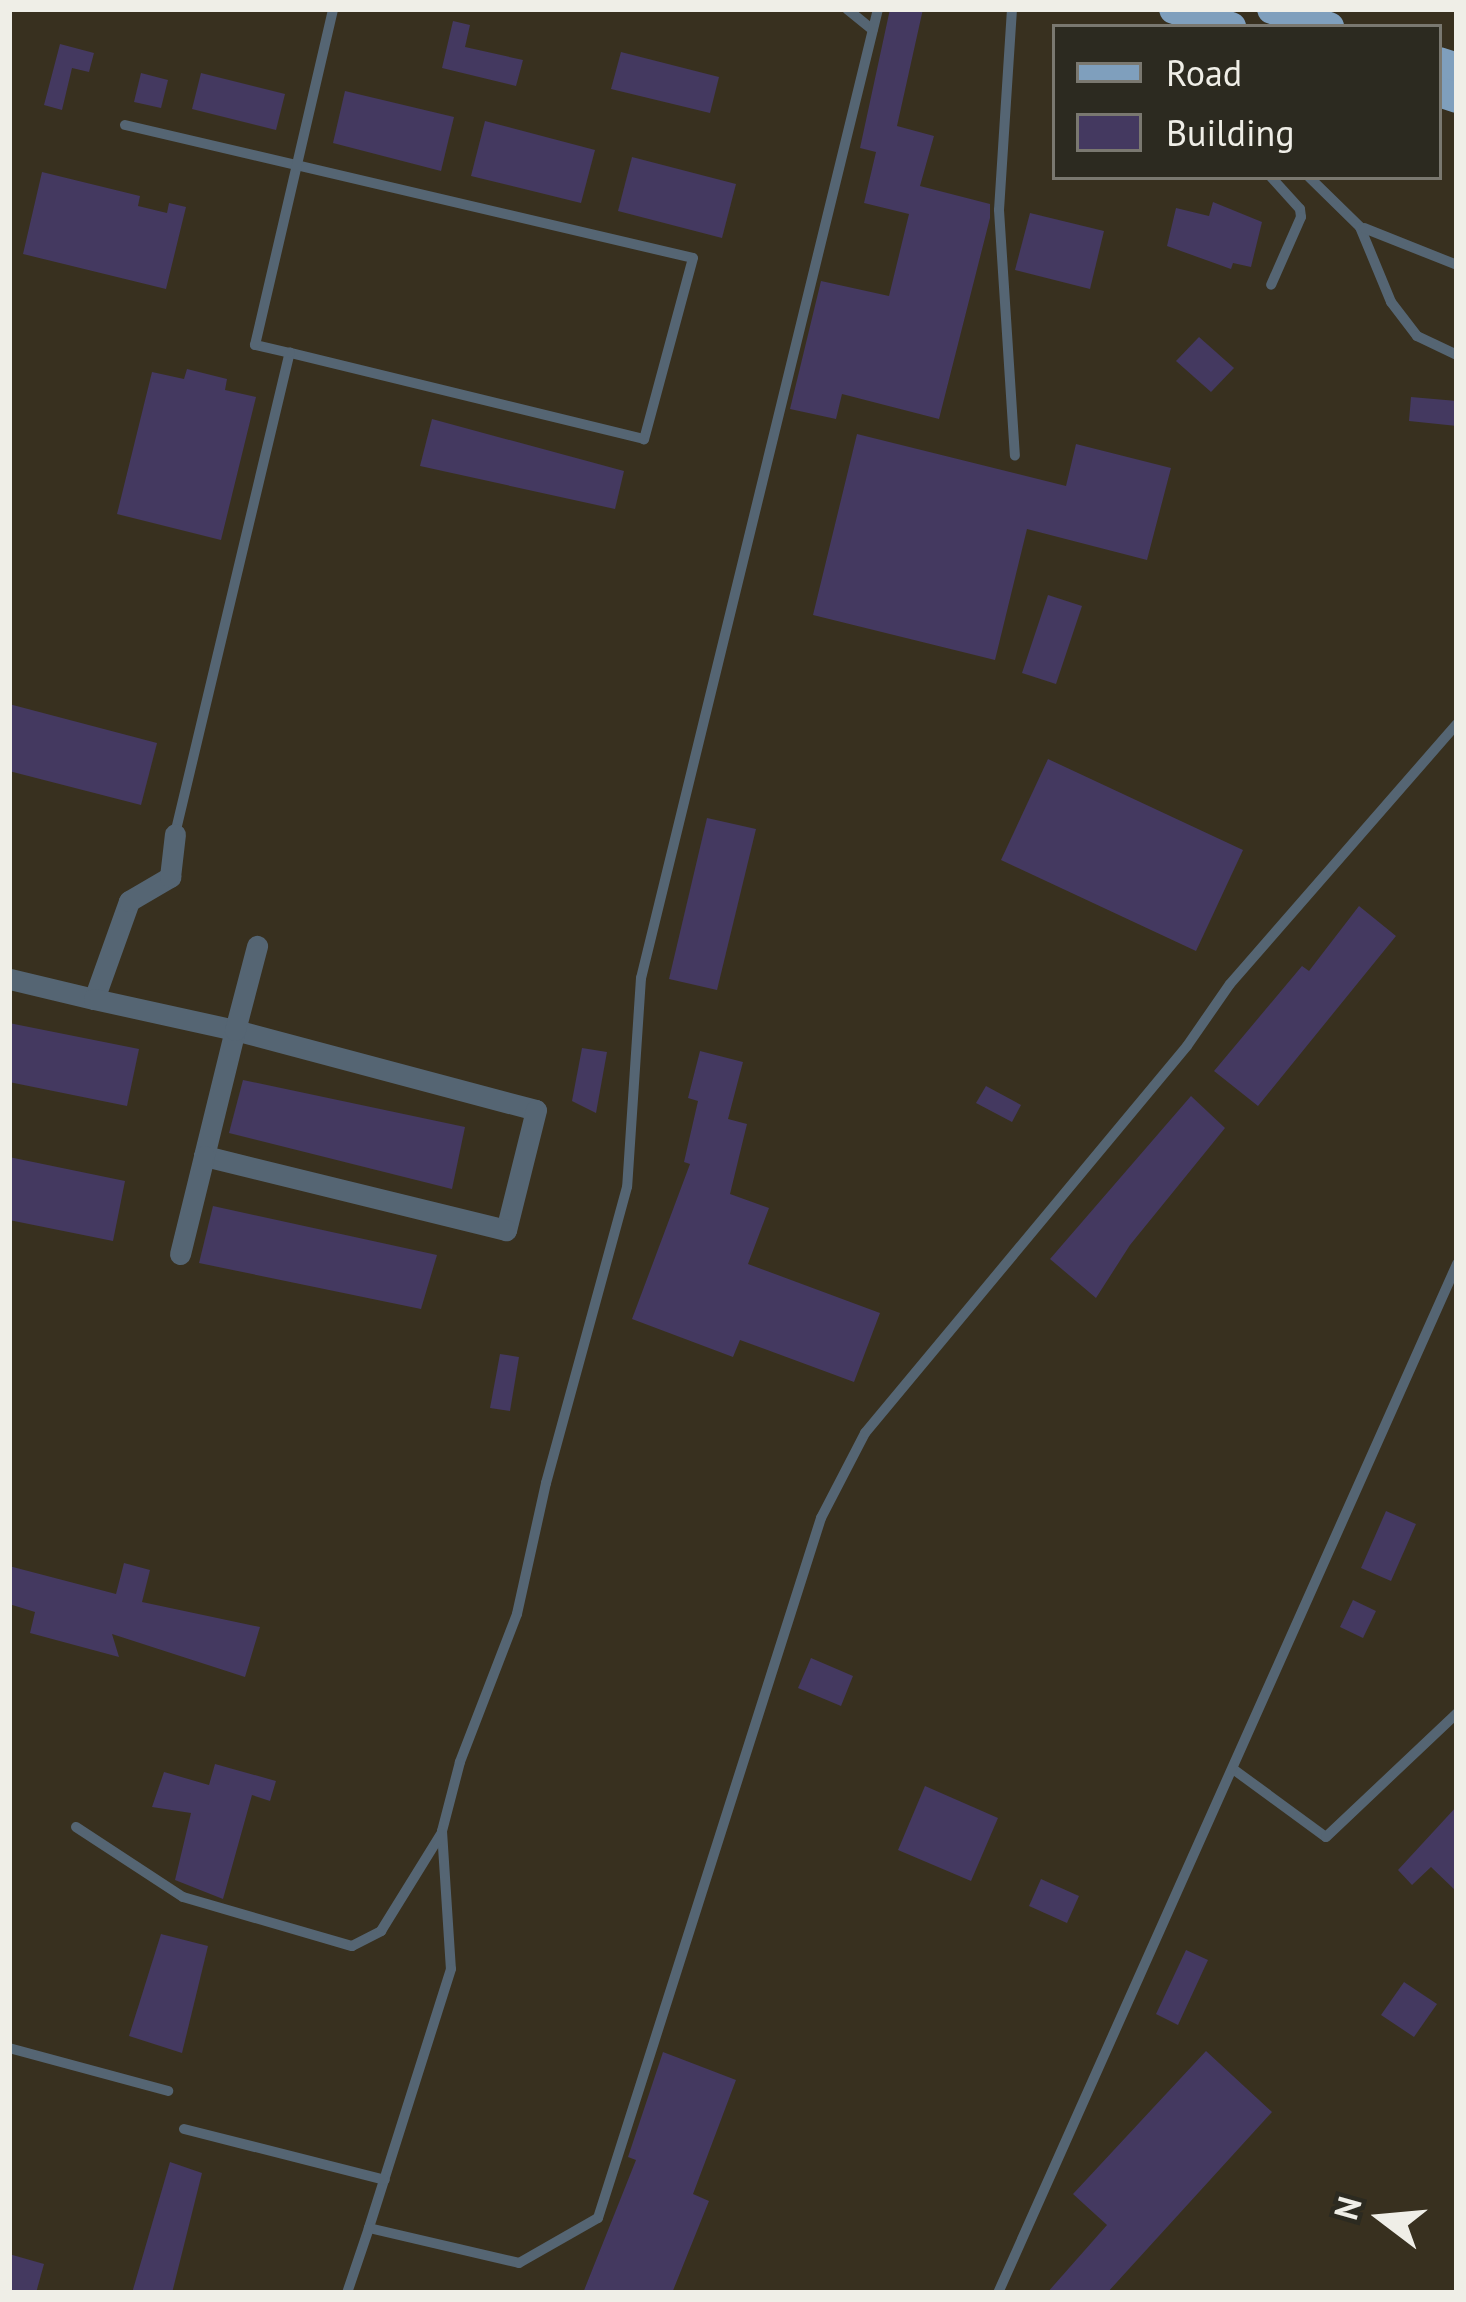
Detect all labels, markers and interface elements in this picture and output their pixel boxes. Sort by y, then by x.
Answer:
legend [1052,24,1442,180]
text: Road [1166,49,1242,96]
text: Building [1166,109,1295,156]
north arrow [1322,2158,1442,2278]
text: N [1323,2192,1371,2224]

